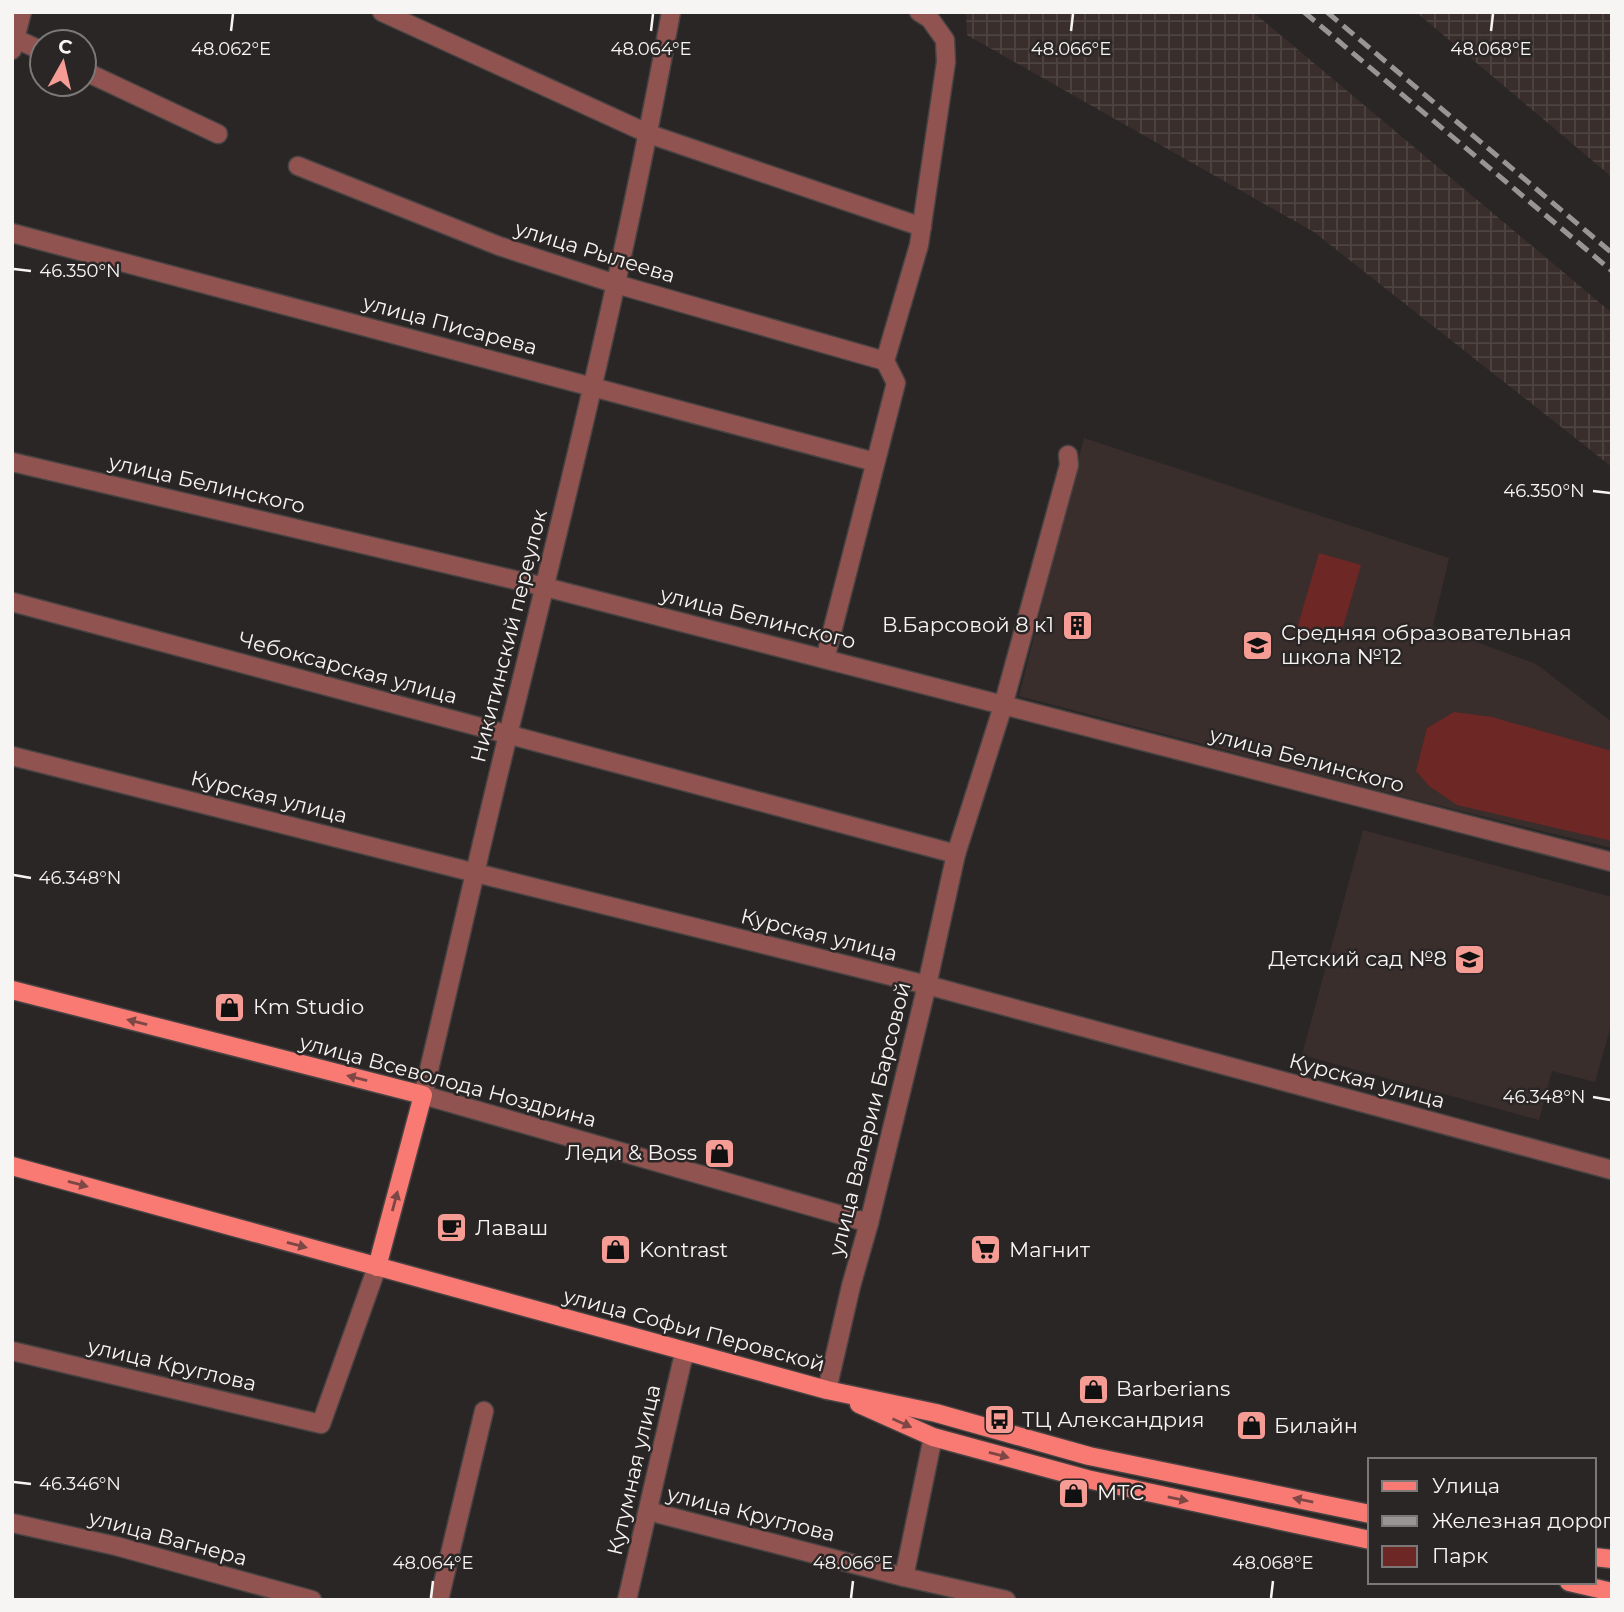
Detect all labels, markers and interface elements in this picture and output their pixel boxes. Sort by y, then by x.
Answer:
north arrow [28,28,98,98]
text: С [57,34,74,59]
text: 48.062°E [191,38,271,60]
text: 48.064°E [610,38,692,60]
text: 48.066°E [1031,38,1111,60]
text: 48.068°E [1450,38,1532,60]
street label: улица Рылеева [511,215,678,288]
text: 46.350°N [39,260,121,282]
street label: улица Писарева [359,289,540,360]
street label: улица Белинского [105,449,308,518]
text: 46.350°N [1503,480,1585,502]
street label: Никитинский переулок [465,507,552,765]
street label: улица Белинского [657,581,859,654]
building icon: В.Барсовой 8 к1 [1060,608,1094,642]
place label: В.Барсовой 8 к1 [882,612,1054,637]
place label: Средняя образовательная школа №12 [1281,620,1572,669]
street label: Чебоксарская улица [236,626,460,709]
school or university icon: Средняя образовательная школа №12 [1241,628,1275,662]
street label: улица Белинского [1206,721,1407,798]
street label: Курская улица [188,765,350,828]
text: 46.348°N [39,867,121,889]
street label: Курская улица [738,903,900,966]
school or university icon: Детский сад №8 [1453,942,1487,976]
place label: Детский сад №8 [1268,946,1447,971]
street label: улица Валерии Барсовой [823,979,916,1259]
shop icon: Кm Studio [213,990,247,1024]
place label: Кm Studio [253,994,364,1019]
one-way arrow [126,1016,148,1027]
street label: улица Всеволода Ноздрина [296,1029,599,1132]
street label: Курская улица [1287,1048,1448,1113]
one-way arrow [346,1072,368,1083]
text: 46.348°N [1503,1086,1585,1108]
shop icon: Леди & Boss [703,1136,737,1170]
place label: Леди & Boss [565,1140,697,1165]
one-way arrow [67,1179,89,1190]
one-way arrow [390,1190,401,1212]
cafe icon: Лаваш [435,1211,469,1245]
place label: Лаваш [475,1215,548,1240]
shop icon: Kontrast [599,1233,633,1267]
supermarket icon: Магнит [969,1233,1003,1267]
place label: Kontrast [639,1237,728,1262]
place label: Магнит [1009,1237,1090,1262]
one-way arrow [287,1240,308,1250]
street label: улица Софьи Перовской [560,1282,828,1376]
street label: улица Круглова [84,1333,259,1396]
shop icon: Barberians [1076,1372,1110,1406]
place label: Barberians [1116,1376,1230,1401]
street label: Кутумная улица [602,1382,665,1558]
bus stop icon: ТЦ Александрия [982,1403,1016,1437]
place label: ТЦ Александрия [1022,1407,1204,1432]
shop icon: Билайн [1234,1409,1268,1443]
place label: Билайн [1274,1413,1358,1438]
one-way arrow [892,1418,913,1429]
one-way arrow [988,1450,1010,1461]
legend [1368,1458,1596,1584]
text: 46.346°N [39,1473,121,1495]
text: Улица [1432,1473,1500,1498]
shop icon: МТС [1057,1476,1091,1510]
street label: улица Круглова [664,1480,838,1546]
place label: МТС [1097,1480,1144,1505]
one-way arrow [1167,1493,1189,1504]
one-way arrow [1292,1495,1314,1506]
street label: улица Вагнера [85,1504,250,1571]
text: Железная дорога [1432,1508,1624,1533]
text: Парк [1432,1543,1488,1568]
text: 48.064°E [392,1552,474,1574]
text: 48.066°E [813,1552,893,1574]
text: 48.068°E [1232,1552,1314,1574]

